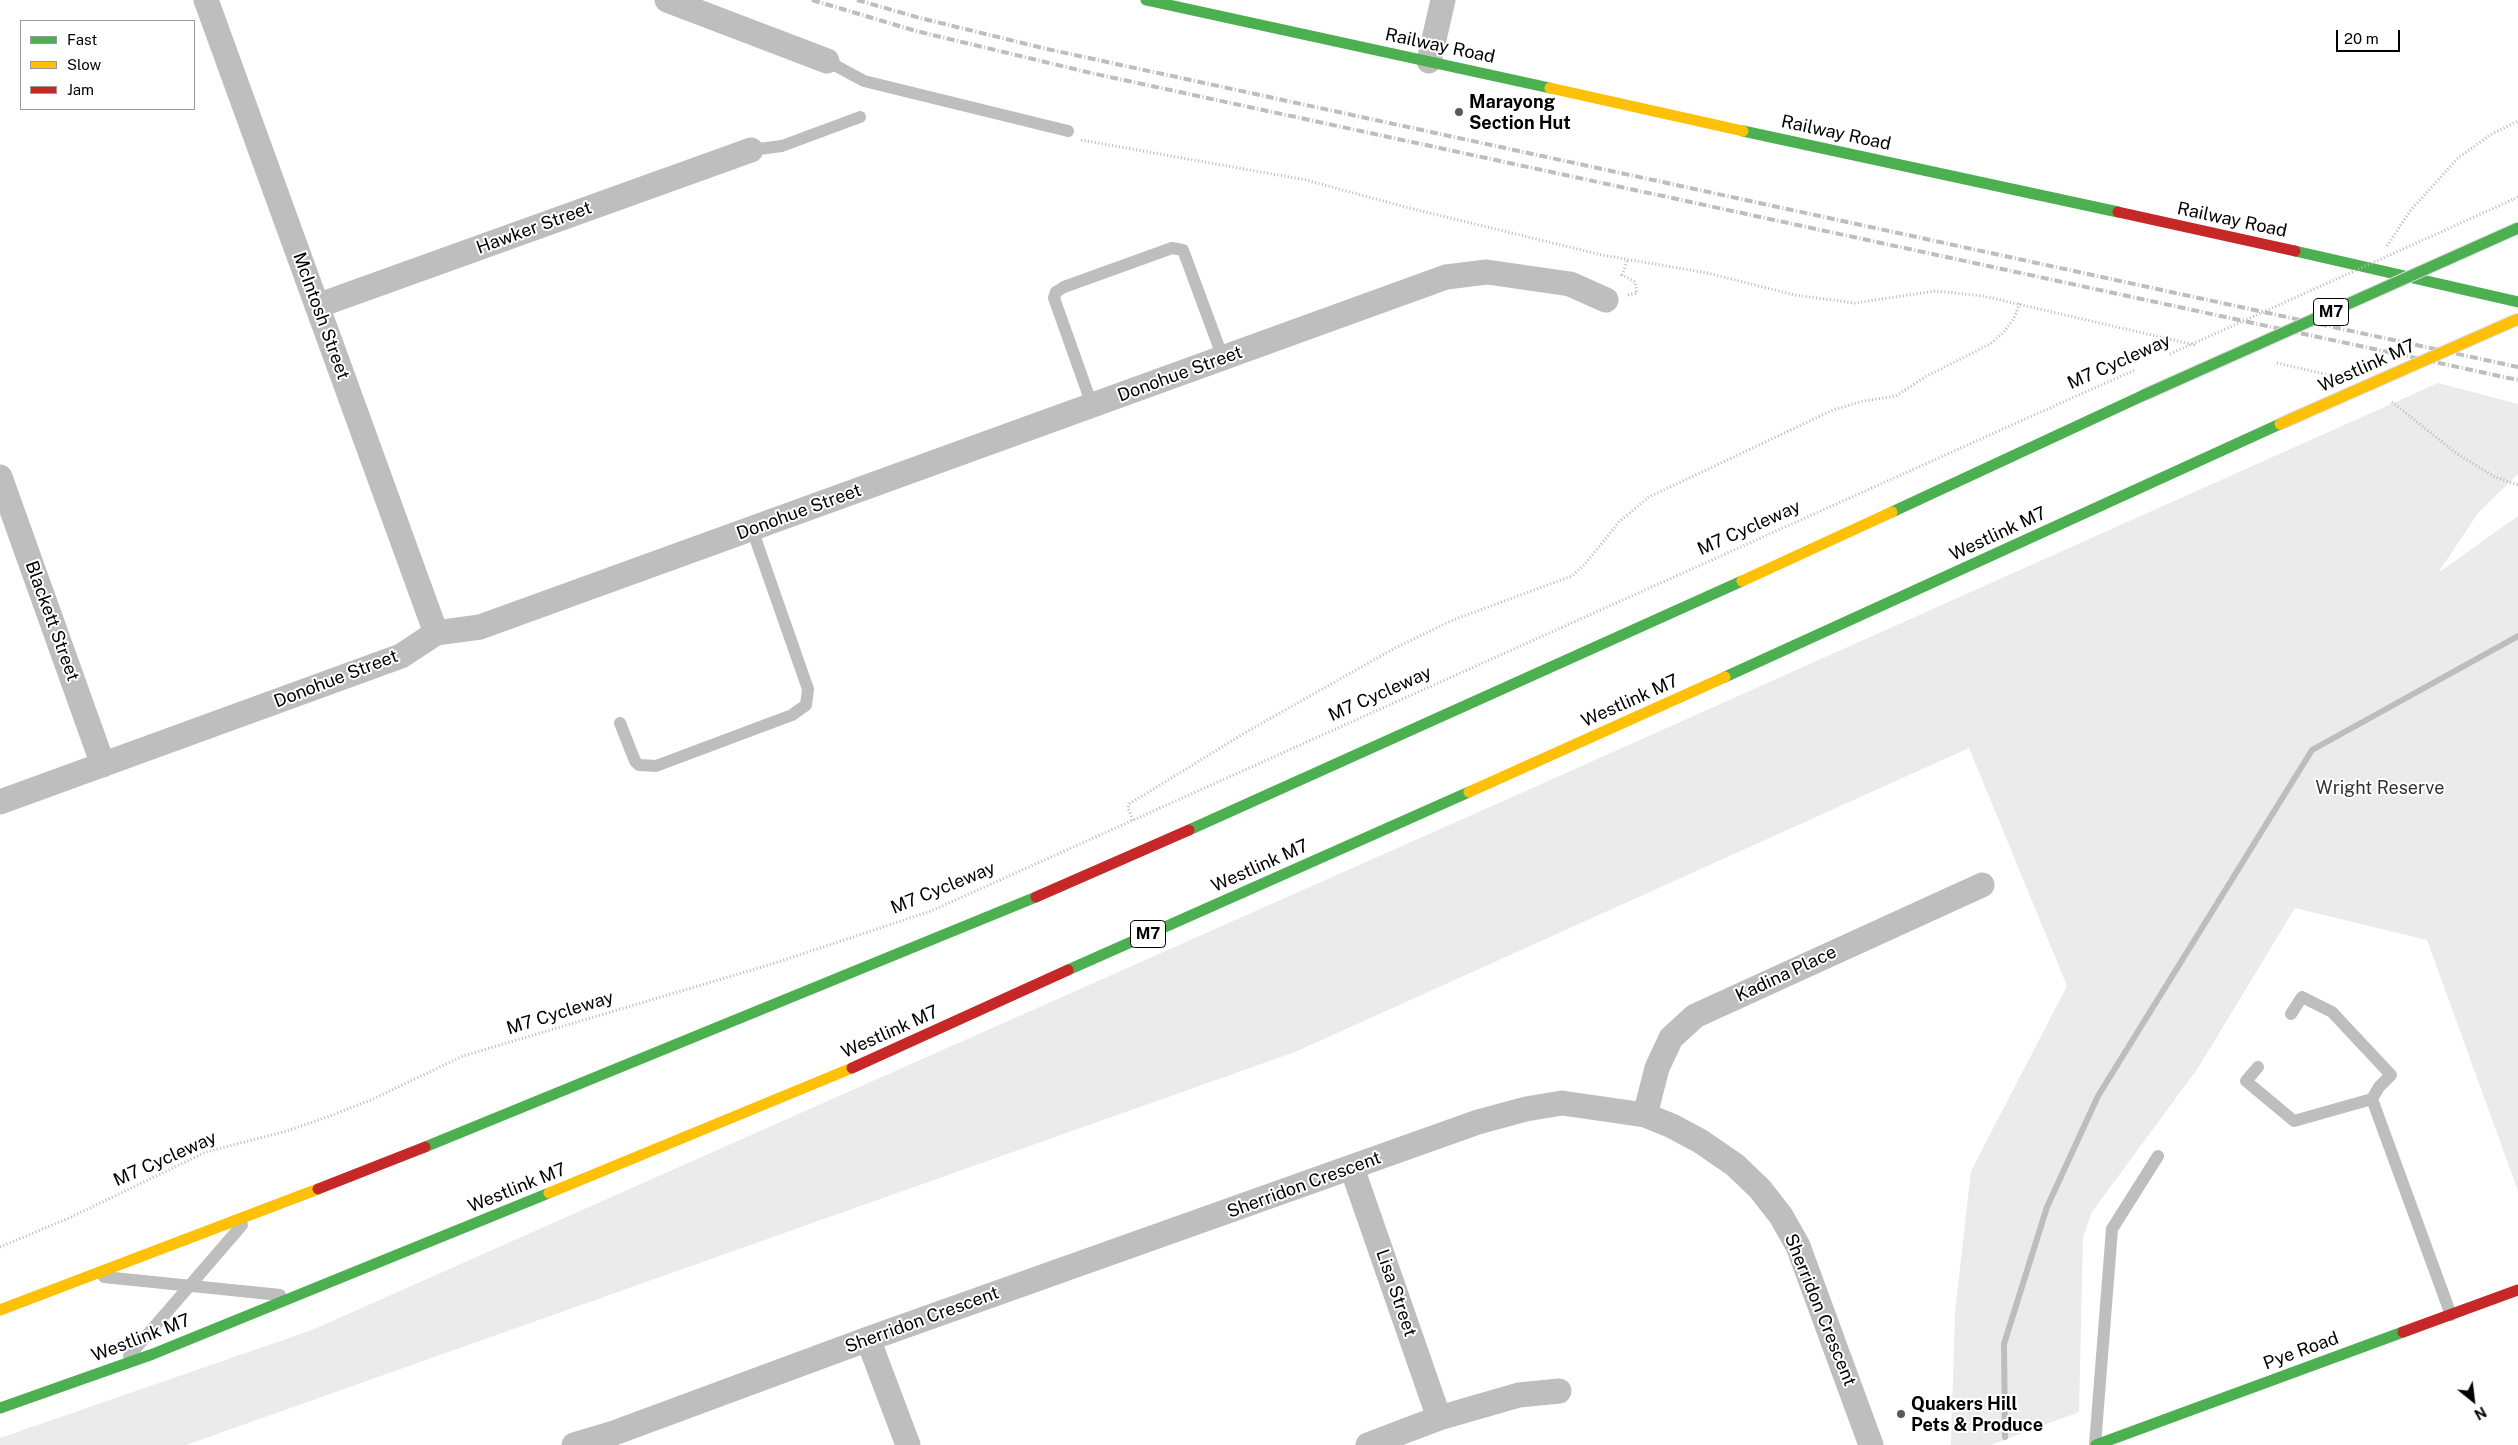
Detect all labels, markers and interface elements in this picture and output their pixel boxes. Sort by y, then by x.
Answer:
legend [20,20,195,110]
scale bar [2338,20,2402,52]
street label: Railway Road [1383,24,1497,68]
text: 20 m [2344,30,2379,47]
text: Fast [67,31,97,48]
text: Slow [67,56,101,73]
text: Jam [67,81,94,98]
place label: Marayong Section Hut [1469,91,1571,134]
marker: Marayong Section Hut [1453,106,1465,118]
street label: Railway Road [1779,111,1893,155]
street label: Hawker Street [473,197,595,259]
street label: Railway Road [2175,198,2289,242]
street label: McIntosh Street [288,249,354,383]
road number: M7 [2314,298,2348,326]
street label: M7 Cycleway [2064,330,2174,394]
street label: Westlink M7 [2315,335,2419,397]
street label: Donohue Street [1115,341,1245,407]
street label: Donohue Street [734,479,864,545]
street label: M7 Cycleway [1694,496,1804,560]
street label: Westlink M7 [1946,502,2050,566]
street label: Blackett Street [20,558,84,684]
street label: Donohue Street [271,645,401,713]
street label: M7 Cycleway [1325,662,1435,726]
street label: Westlink M7 [1578,670,1682,732]
park label: Wright Reserve [2316,777,2444,799]
street label: Westlink M7 [1208,835,1312,897]
street label: M7 Cycleway [888,857,998,919]
road number: M7 [1130,921,1166,948]
street label: Kadina Place [1732,941,1840,1007]
street label: M7 Cycleway [504,986,616,1040]
street label: Westlink M7 [838,1001,942,1063]
street label: M7 Cycleway [110,1127,220,1191]
street label: Sherridon Crescent [1224,1147,1384,1223]
street label: Westlink M7 [465,1159,569,1217]
street label: Sherridon Crescent [1780,1231,1860,1389]
street label: Lisa Street [1371,1247,1421,1339]
street label: Sherridon Crescent [842,1282,1002,1358]
street label: Westlink M7 [89,1309,193,1367]
street label: Pye Road [2260,1327,2342,1375]
north arrow [2448,1375,2498,1425]
place label: Quakers Hill Pets & Produce [1911,1393,2043,1436]
text: N [2472,1403,2489,1423]
marker: Quakers Hill Pets & Produce [1895,1408,1907,1420]

